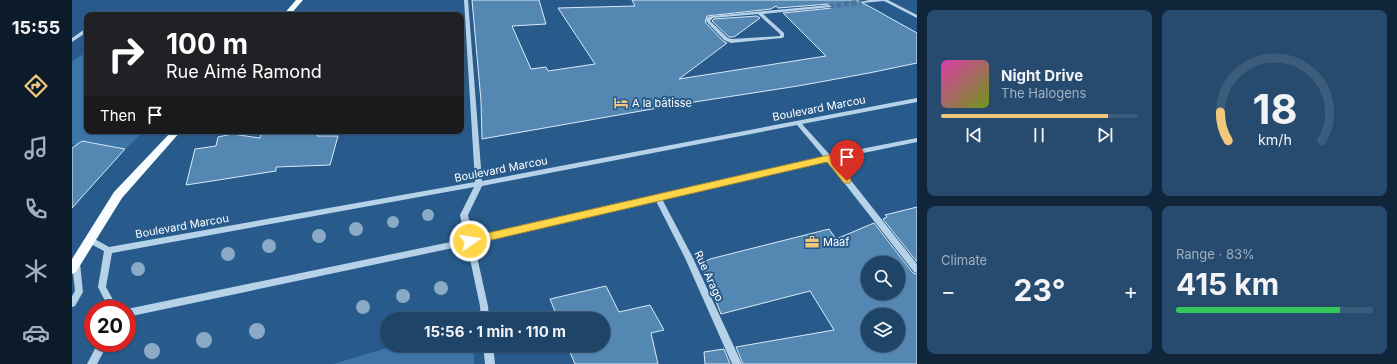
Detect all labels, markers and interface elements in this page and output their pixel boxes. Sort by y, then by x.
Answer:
text: 15:55 [12,17,60,38]
text: 100 m [166,27,248,61]
icon: right [100,28,152,80]
text: Rue Aimé Ramond [166,61,322,82]
text: Night Drive [1001,66,1083,85]
icon: directions [22,72,50,100]
text: 18 [1252,84,1297,134]
text: The Halogens [1001,85,1086,101]
street label: Boulevard Marcou [771,92,867,124]
hotel icon: A la bâtisse [613,95,629,111]
place label: A la bâtisse [632,96,692,110]
icon: arrive [144,104,166,126]
text: Then [100,106,136,125]
icon: previous [963,124,985,146]
icon: pause [1028,124,1050,146]
icon: next [1094,124,1116,146]
text: km/h [1258,130,1291,147]
icon: music [22,134,50,162]
pin [830,140,864,181]
icon: arrive [836,146,858,168]
street label: Boulevard Marcou [453,153,549,185]
icon: phone [22,195,50,223]
street label: Boulevard Marcou [134,211,230,241]
position arrow [449,220,491,262]
office icon: Maaf [804,234,820,250]
place label: Maaf [823,235,849,249]
text: Range · 83% [1176,246,1255,262]
street label: Rue Arago [691,248,727,304]
text: Climate [941,252,987,268]
map controls [861,256,905,352]
button: search [861,256,905,300]
icon: climate [22,257,50,285]
text: 415 km [1176,266,1279,302]
text: 23° [1014,272,1065,308]
text: − [941,278,956,304]
text: + [1123,278,1138,304]
speed limit sign: 20 [84,300,136,352]
button: layers [861,308,905,352]
icon: car [22,319,50,347]
text: 15:56 · 1 min · 110 m [424,322,566,341]

